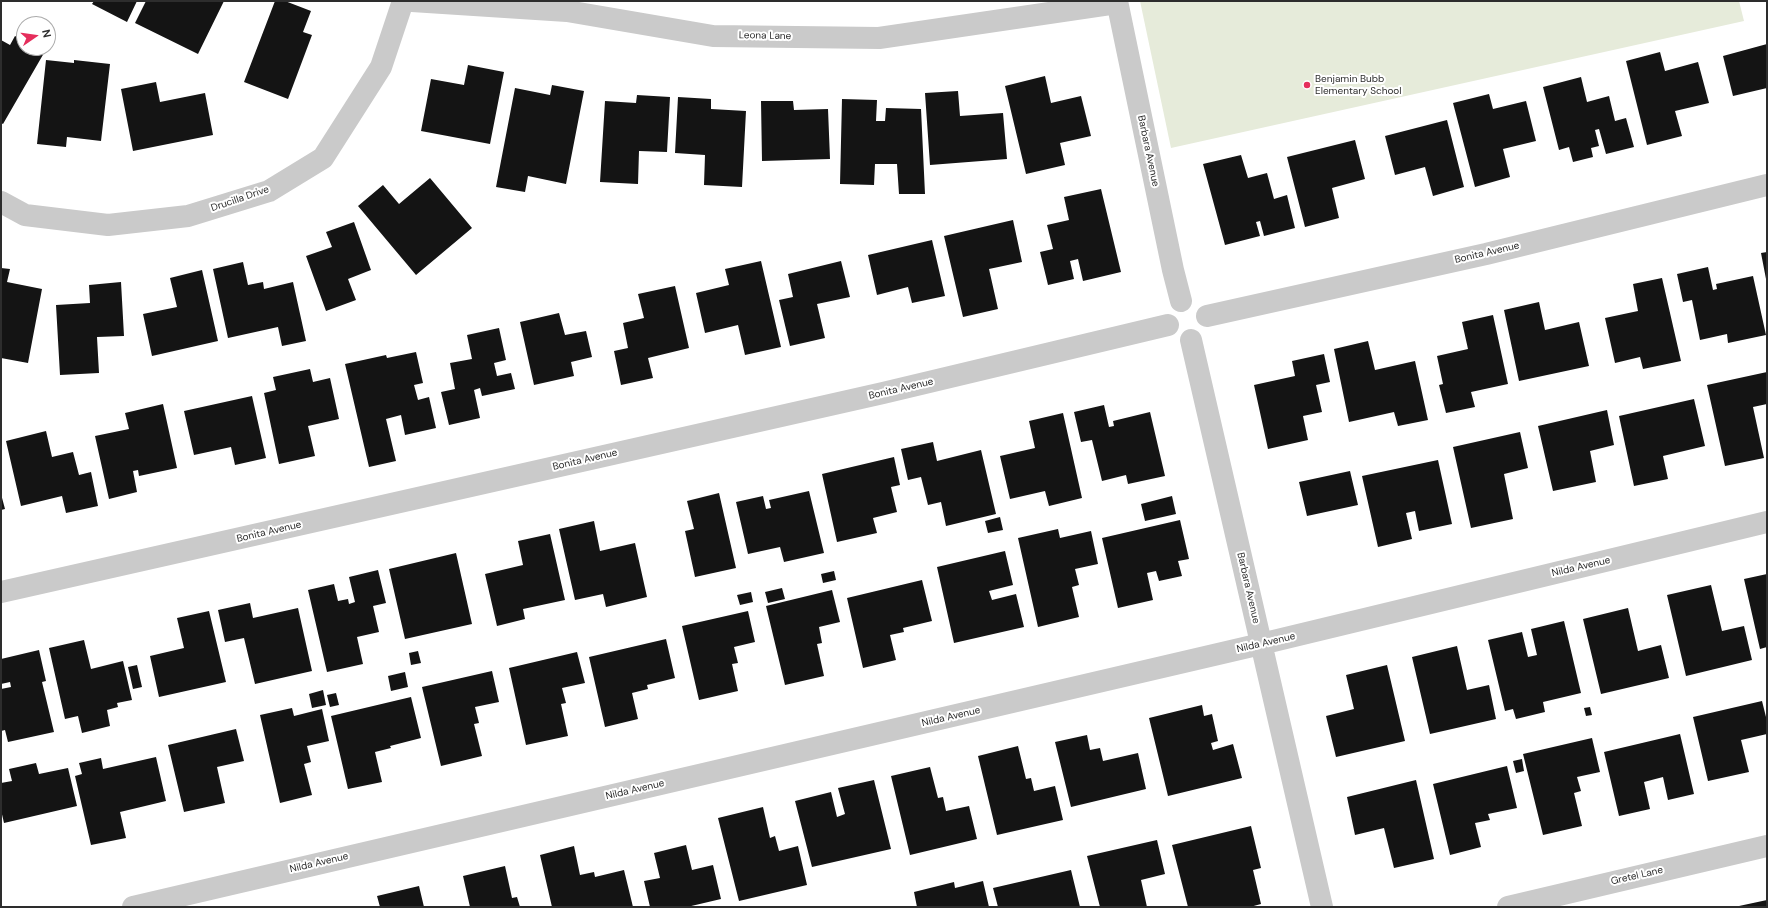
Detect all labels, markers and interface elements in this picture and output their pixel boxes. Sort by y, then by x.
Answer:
north arrow [16,16,56,56]
text: N [39,28,54,39]
street label: Leona Lane [739,30,791,42]
place label: Benjamin Bubb Elementary School [1315,73,1402,96]
marker: Benjamin Bubb Elementary School [1302,80,1312,90]
street label: Barbara Avenue [1135,114,1161,188]
street label: Drucilla Drive [209,183,271,215]
street label: Bonita Avenue [1453,240,1521,266]
street label: Bonita Avenue [867,376,935,402]
street label: Bonita Avenue [551,447,619,473]
street label: Bonita Avenue [235,519,303,545]
street label: Barbara Avenue [1234,551,1262,625]
street label: Nilda Avenue [1550,554,1612,580]
street label: Nilda Avenue [1235,630,1297,656]
street label: Nilda Avenue [920,704,982,730]
street label: Nilda Avenue [604,777,666,803]
street label: Nilda Avenue [288,850,350,876]
street label: Gretel Lane [1610,864,1664,888]

